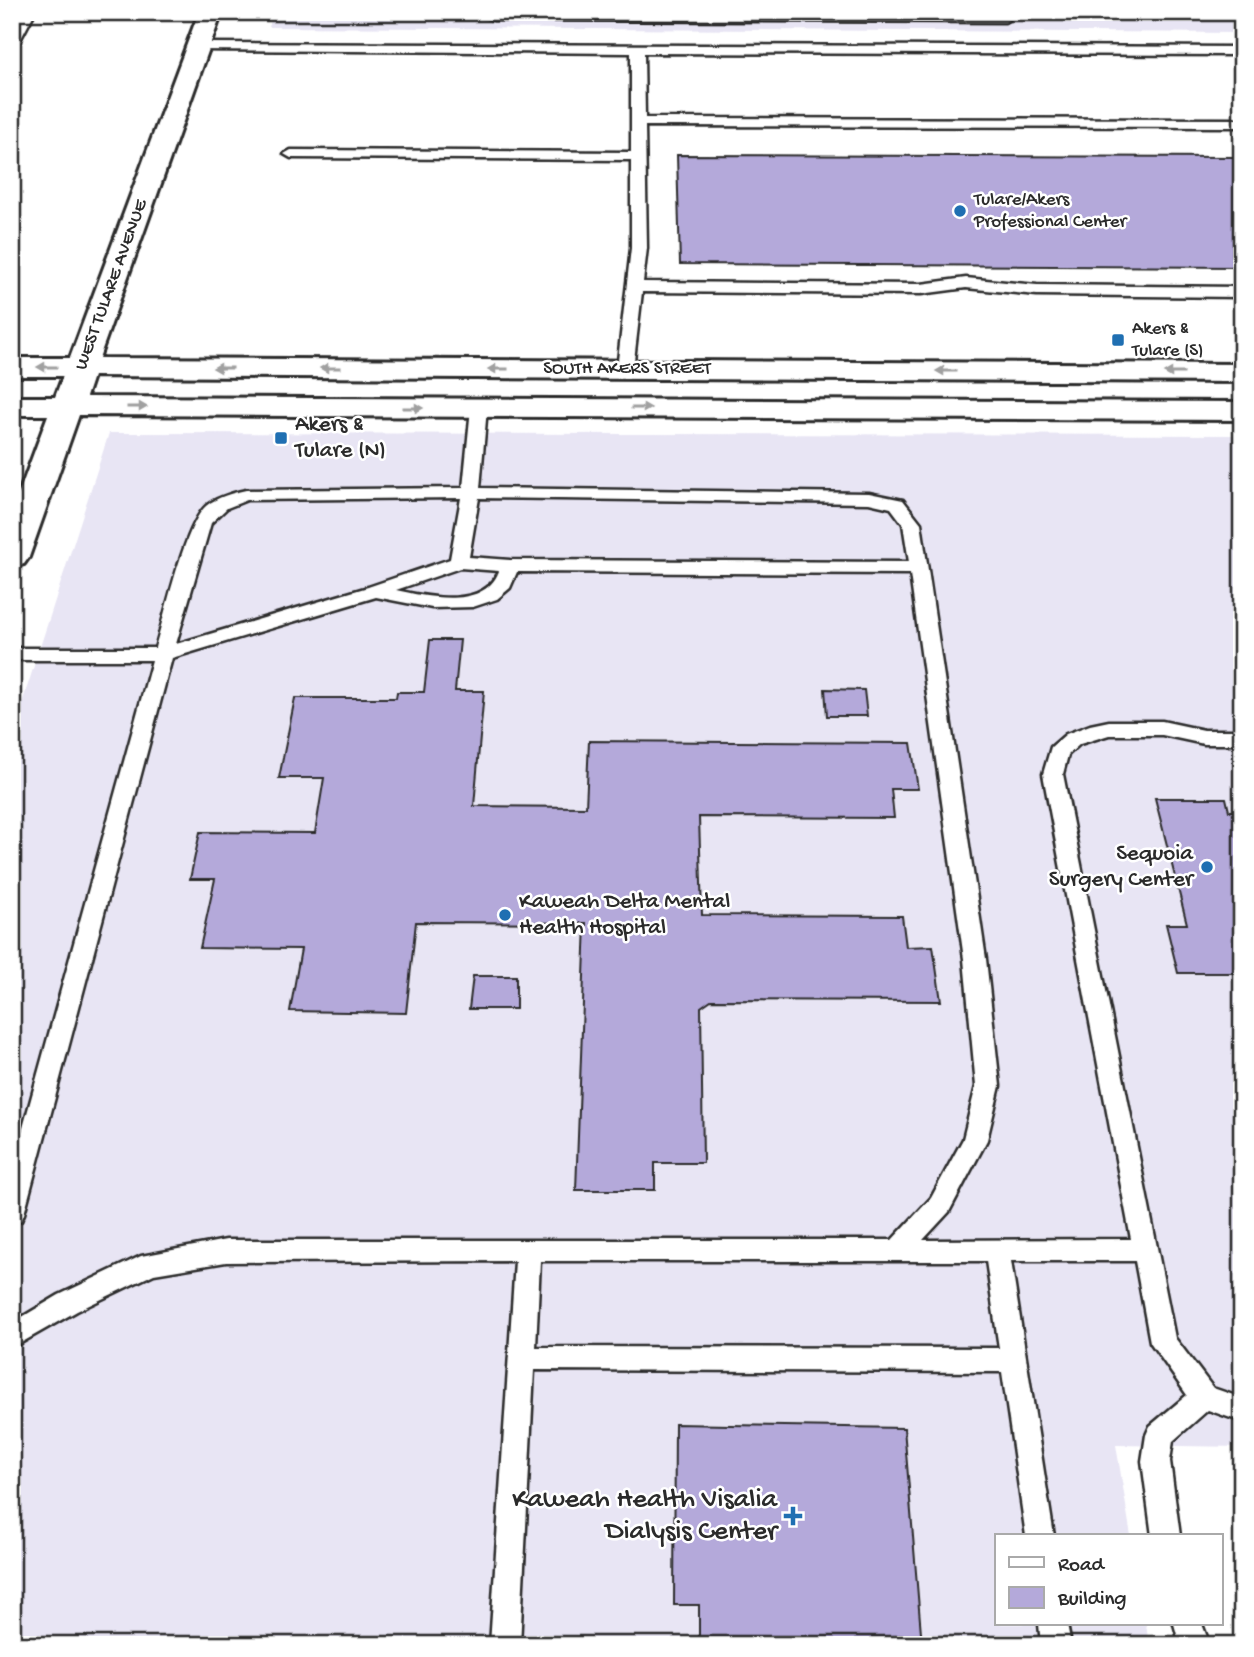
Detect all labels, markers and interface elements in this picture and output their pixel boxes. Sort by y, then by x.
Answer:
place label: Tulare/Akers Professional Center [973,189,1129,234]
street label: WEST TULARE AVENUE [70,195,154,374]
marker: Tulare/Akers Professional Center [952,203,968,219]
place label: Akers & Tulare (S) [1131,318,1204,363]
marker: Akers & Tulare (S) [1110,332,1126,348]
street label: SOUTH AKERS STREET [543,358,712,381]
one-way arrow [36,361,58,373]
one-way arrow [212,362,234,374]
one-way arrow [319,362,341,374]
one-way arrow [487,363,509,375]
one-way arrow [935,365,957,377]
one-way arrow [1162,367,1184,379]
one-way arrow [126,401,148,413]
one-way arrow [403,402,425,414]
one-way arrow [630,403,652,414]
place label: Akers & Tulare (N) [293,412,386,465]
marker: Akers & Tulare (N) [273,430,289,446]
place label: Sequoia Surgery Center [1049,841,1195,894]
marker: Sequoia Surgery Center [1199,859,1215,875]
place label: Kaweah Delta Mental Health Hospital [519,889,730,942]
marker: Kaweah Delta Mental Health Hospital [497,907,513,923]
place label: Kaweah Health Visalia Dialysis Center [512,1484,779,1549]
marker: Kaweah Health Visalia Dialysis Center [783,1506,803,1526]
legend [995,1534,1222,1626]
text: Road [1058,1554,1106,1579]
text: Building [1057,1588,1127,1613]

